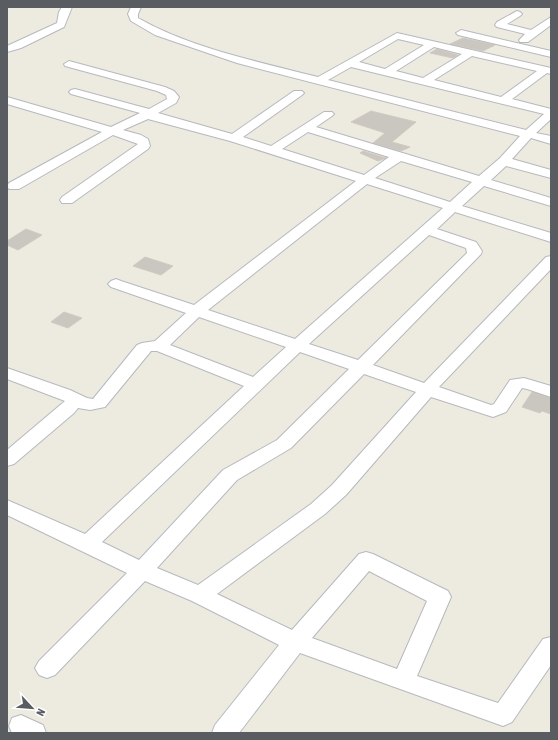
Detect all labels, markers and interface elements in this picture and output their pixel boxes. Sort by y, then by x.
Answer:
north arrow [12,688,52,728]
text: N [34,707,48,718]

